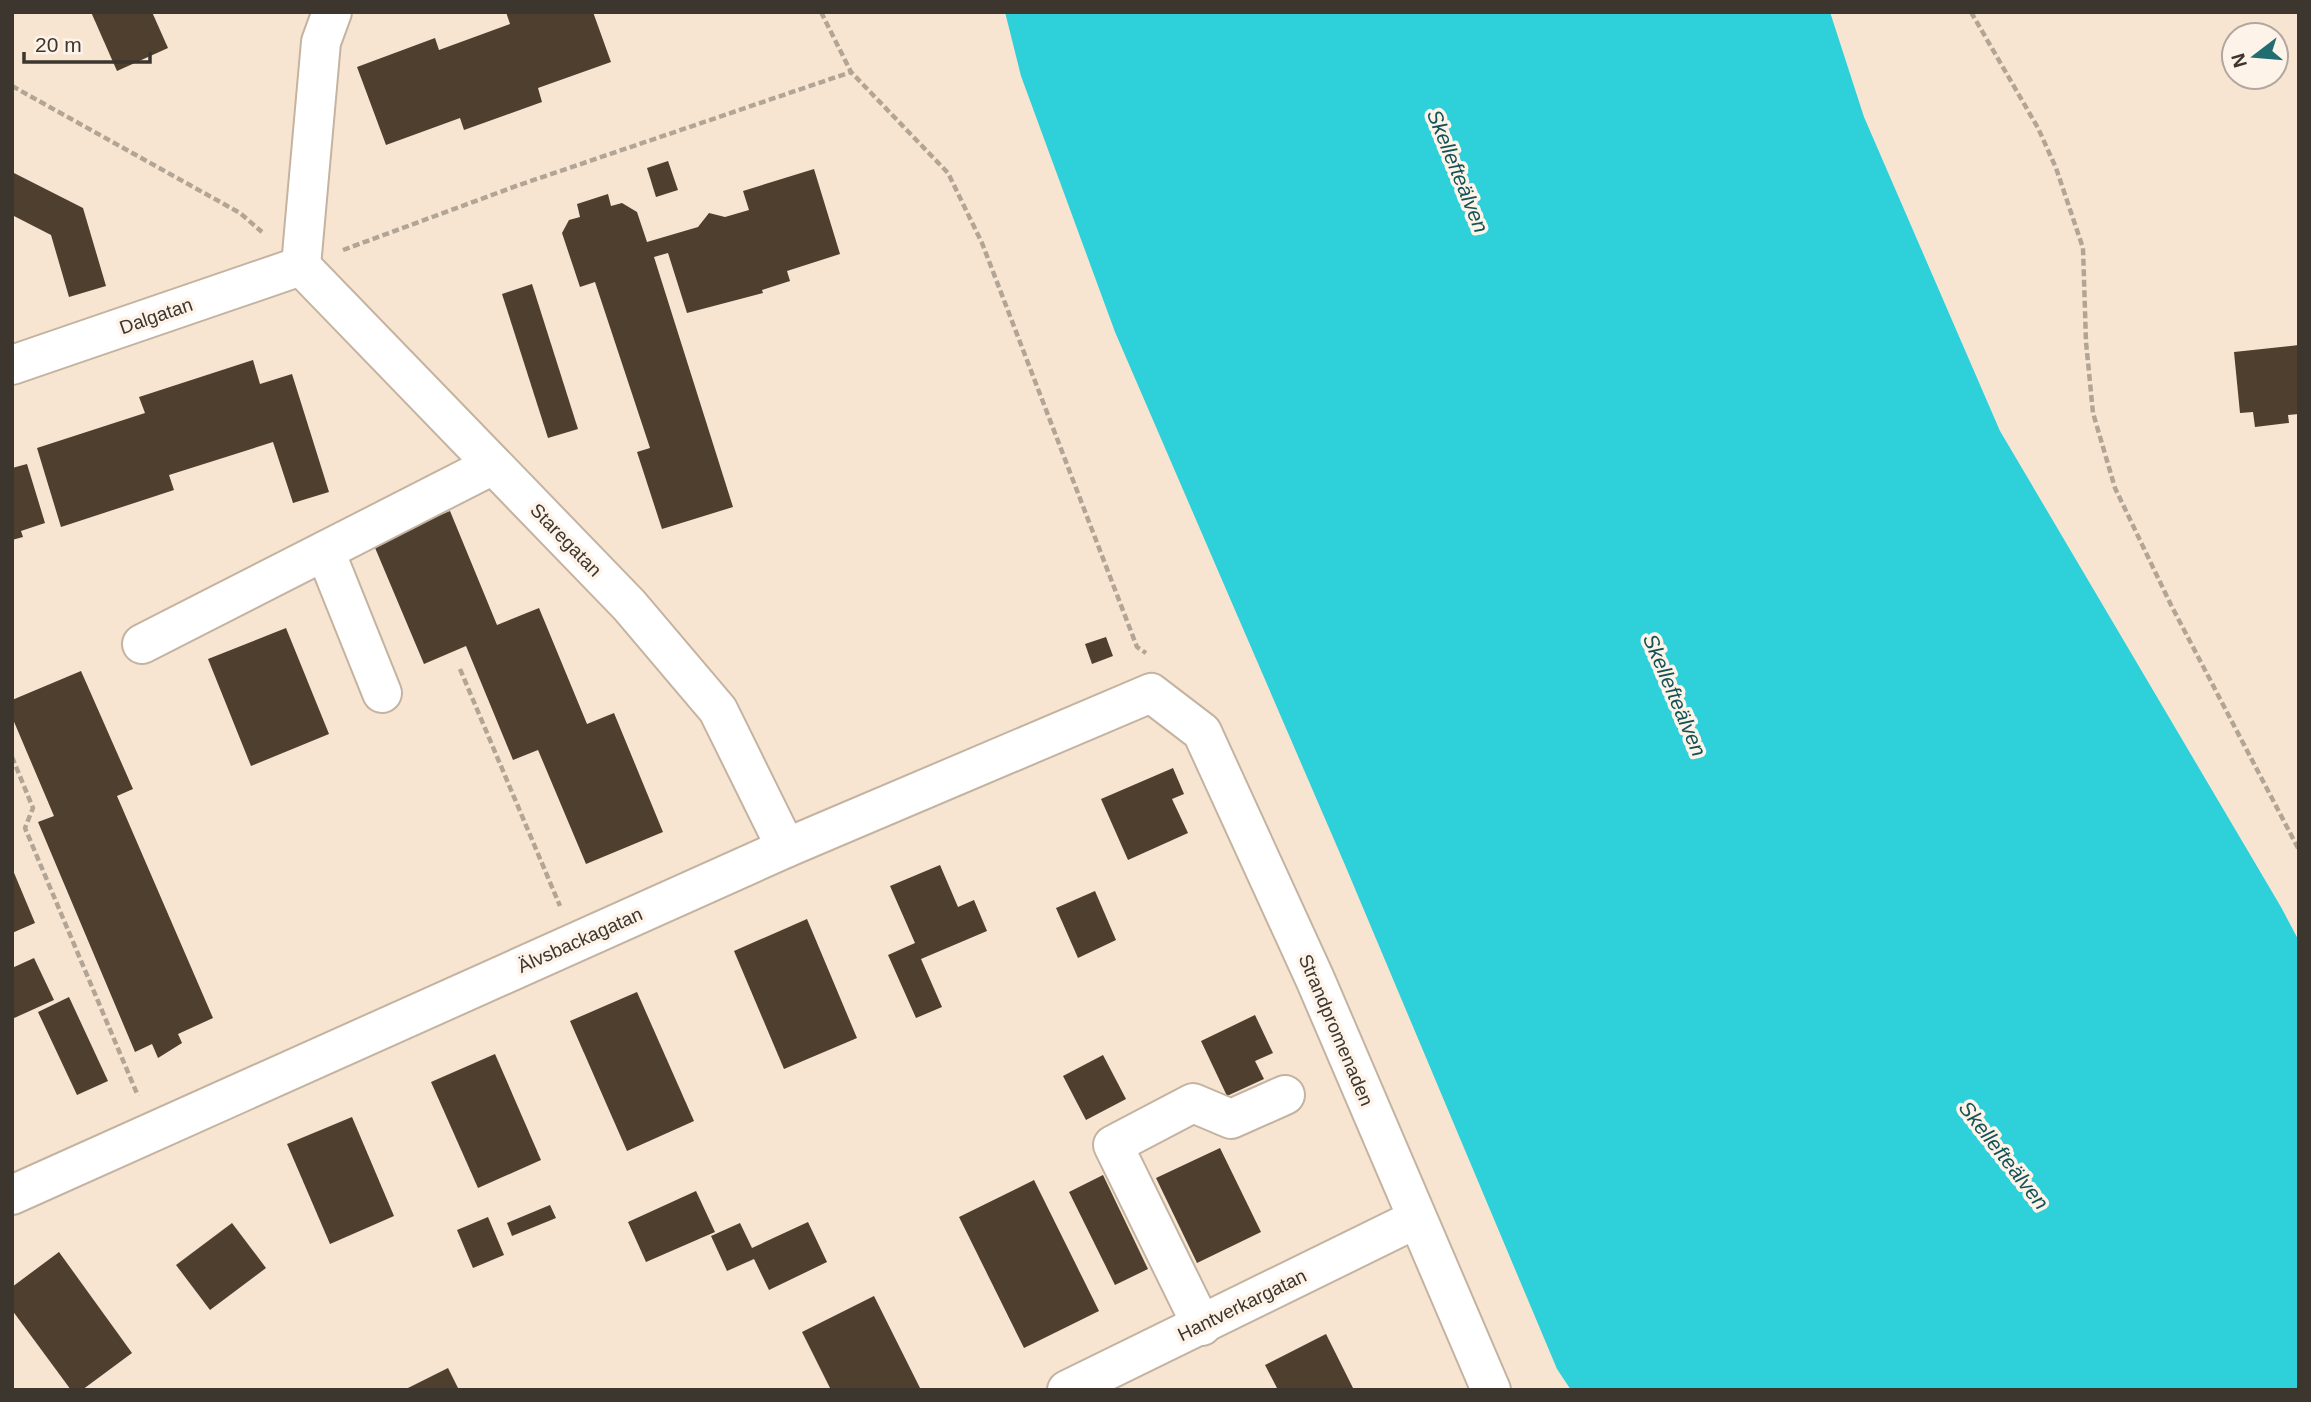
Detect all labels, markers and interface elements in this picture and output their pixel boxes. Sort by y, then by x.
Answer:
scale bar [24,21,150,65]
north arrow [2220,21,2290,91]
text: 20 m [35,33,82,56]
text: N [2227,51,2251,70]
water label: Skellefteälven [1423,106,1493,236]
street label: Dalgatan [117,294,195,338]
street label: Staregatan [526,499,606,581]
water label: Skellefteälven [1639,630,1711,760]
street label: Älvsbackagatan [514,903,646,977]
street label: Strandpromenaden [1295,951,1377,1109]
water label: Skellefteälven [1955,1096,2053,1214]
street label: Hantverkargatan [1174,1265,1310,1345]

